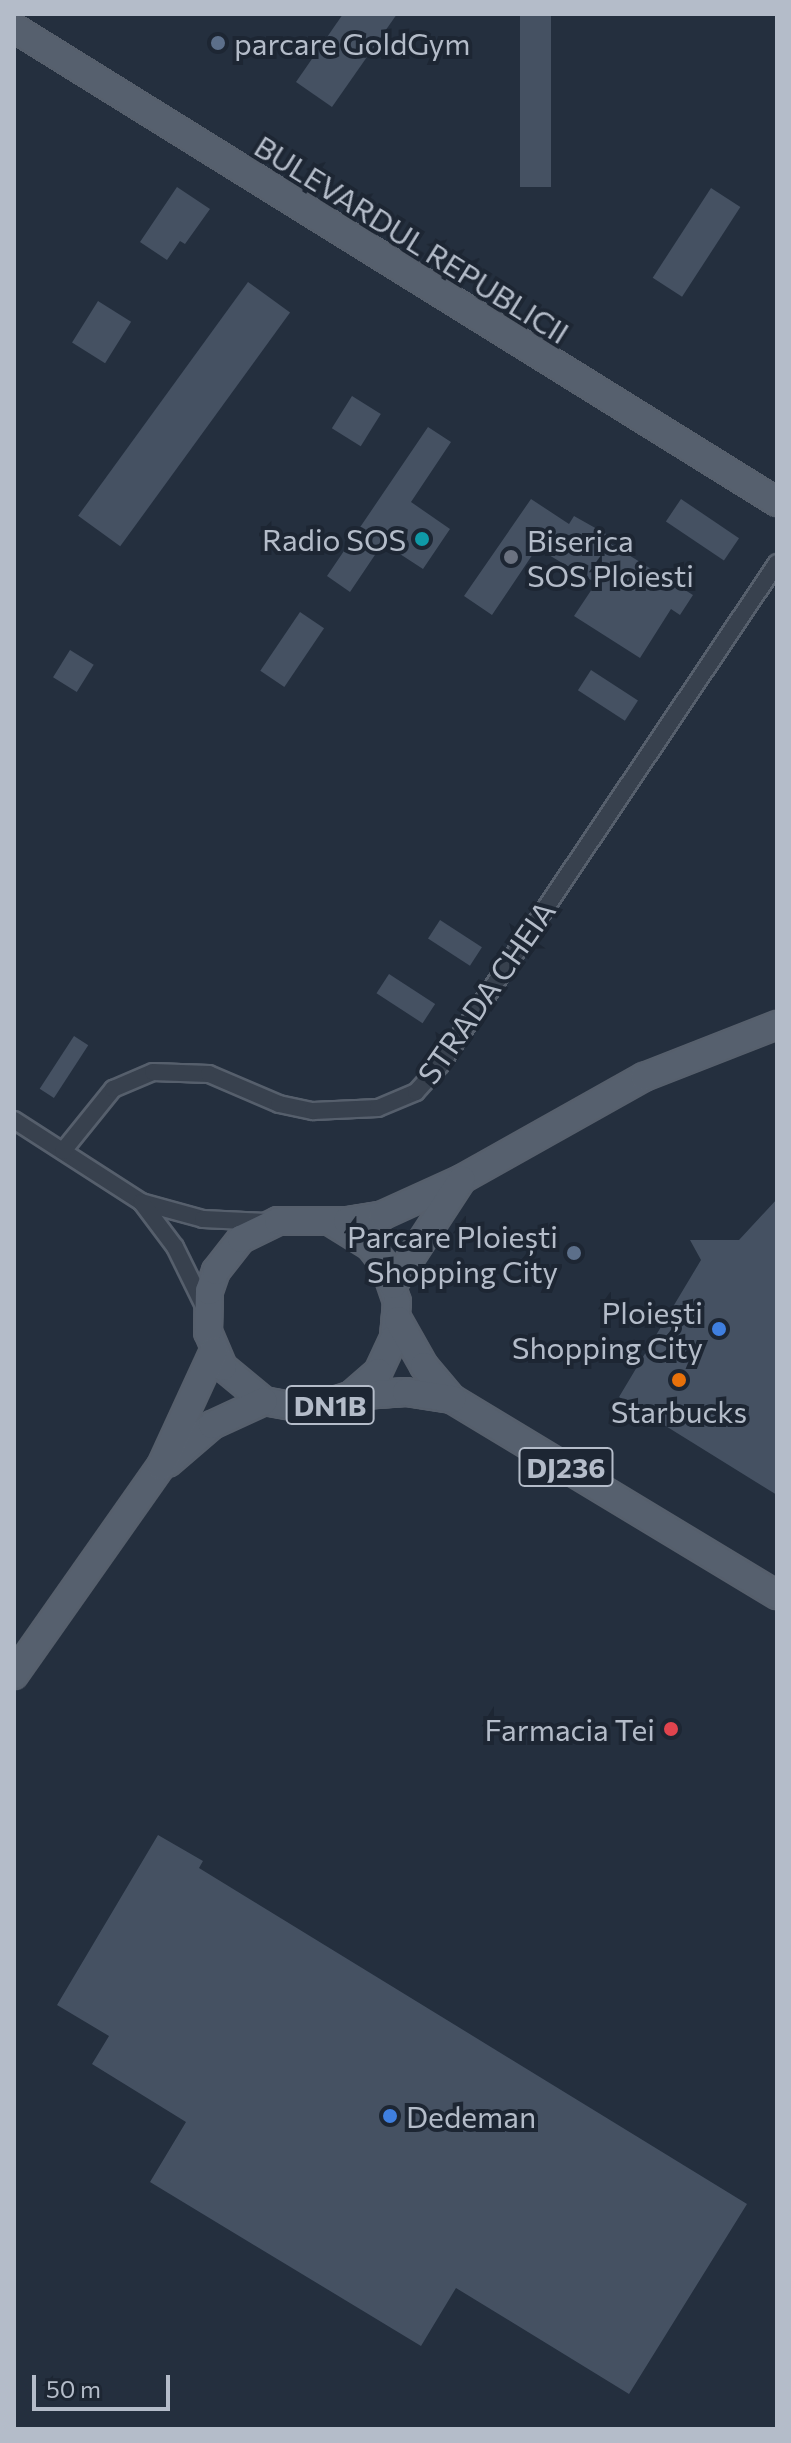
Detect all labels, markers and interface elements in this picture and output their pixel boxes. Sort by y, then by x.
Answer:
place label: parcare GoldGym [234,25,470,61]
marker: parcare GoldGym [209,34,227,52]
street label: BULEVARDUL REPUBLICII [248,127,576,351]
place label: Radio SOS [262,521,406,557]
place label: Biserica SOS Ploiesti [527,522,694,592]
marker: Radio SOS [413,530,431,548]
marker: Biserica SOS Ploiesti [502,548,520,566]
street label: STRADA CHEIA [410,894,562,1090]
place label: Parcare Ploiești Shopping City [347,1218,558,1288]
marker: Parcare Ploiești Shopping City [565,1244,583,1262]
place label: Ploiești Shopping City [512,1294,703,1364]
marker: Ploiești Shopping City [710,1320,728,1338]
marker: Starbucks [670,1371,688,1389]
road number: DN1B [284,1381,376,1429]
place label: Starbucks [611,1393,747,1429]
road number: DJ236 [518,1443,614,1491]
place label: Farmacia Tei [484,1711,655,1747]
marker: Farmacia Tei [662,1720,680,1738]
place label: Dedeman [406,2098,536,2134]
marker: Dedeman [381,2107,399,2125]
scale bar [36,2359,174,2409]
text: 50 m [46,2374,101,2403]

